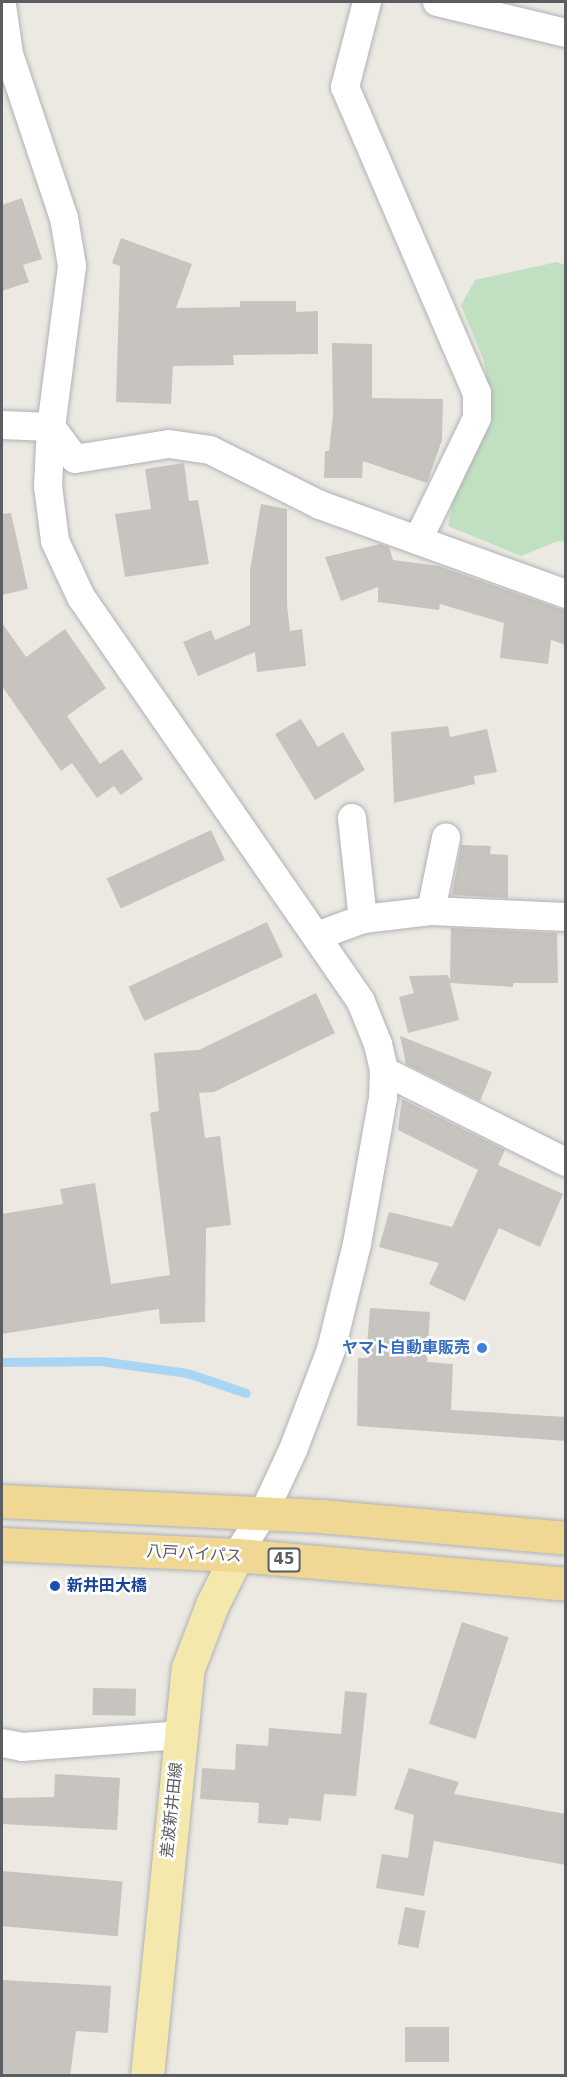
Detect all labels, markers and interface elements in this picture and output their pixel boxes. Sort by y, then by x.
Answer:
place label: ヤマト自動車販売 [342,1338,470,1358]
marker: ヤマト自動車販売 [475,1341,489,1355]
street label: 八戸バイパス [146,1542,242,1566]
road number: 45 [268,1548,300,1572]
place label: 新井田大橋 [67,1576,147,1596]
marker: 新井田大橋 [48,1579,62,1593]
street label: 差波新井田線 [157,1761,187,1859]

